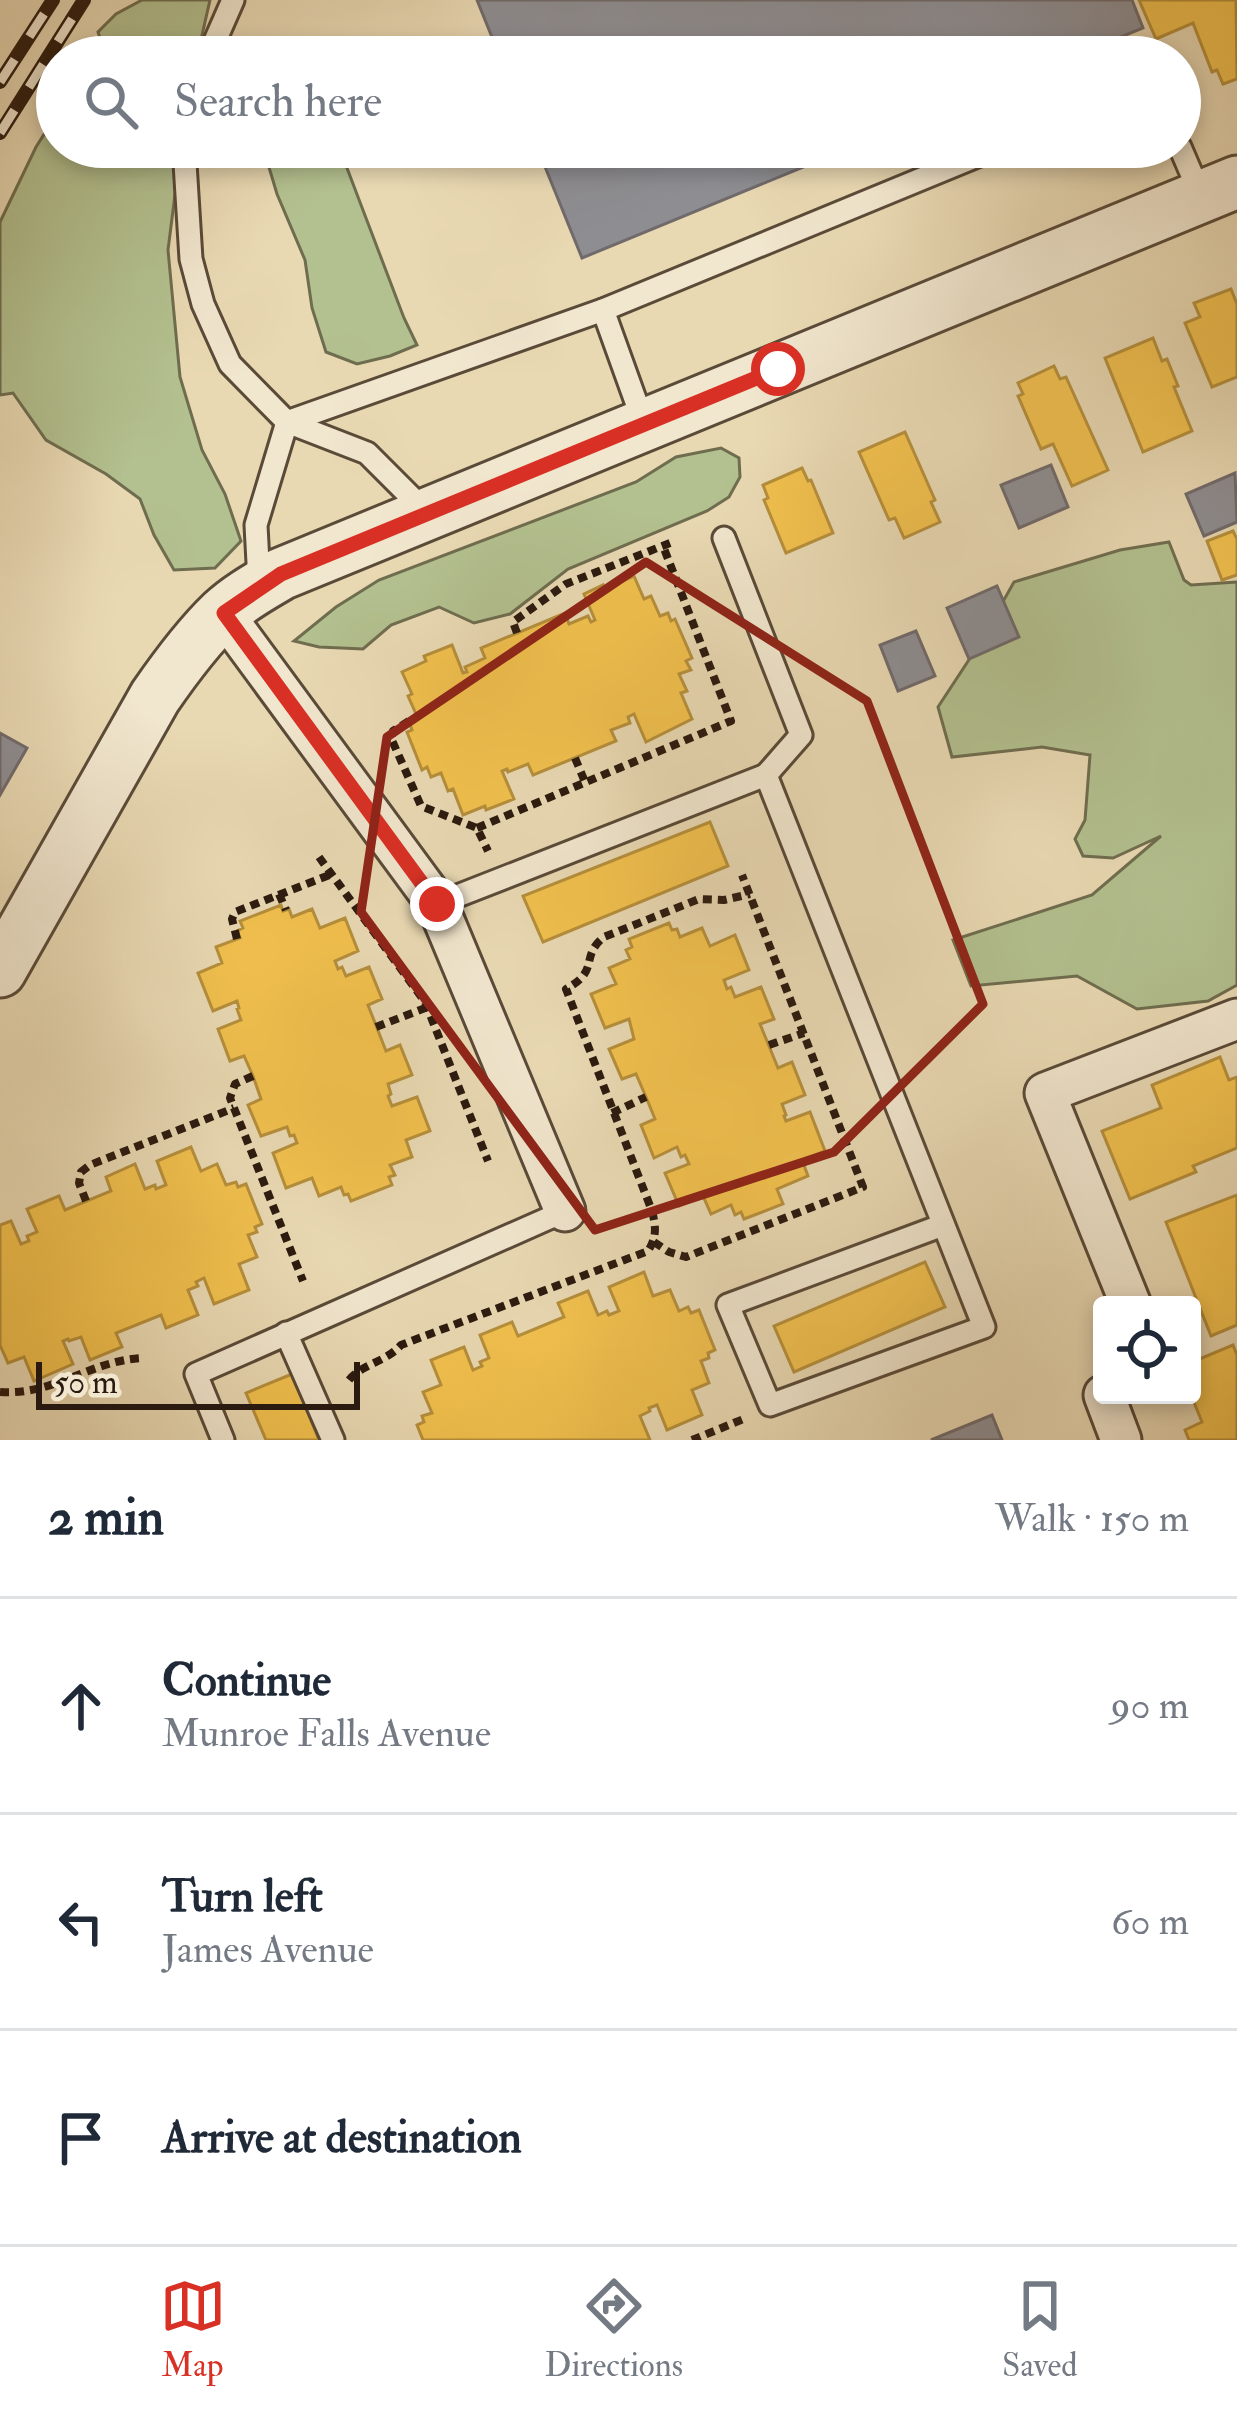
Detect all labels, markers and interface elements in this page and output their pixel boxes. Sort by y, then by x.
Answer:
search box [36,36,1201,168]
icon: search [78,69,144,135]
text: Search here [174,74,382,130]
route start [751,342,805,396]
route end [410,877,464,931]
map controls [1093,1296,1201,1404]
button: locate [1093,1296,1201,1404]
scale bar [36,1356,360,1409]
text: 50 m [54,1362,118,1403]
text: 2 min [48,1486,164,1550]
text: Walk · 150 m [995,1494,1189,1543]
text: Continue [162,1653,331,1709]
icon: ahead [48,1673,114,1739]
text: 90 m [1111,1681,1189,1730]
text: Munroe Falls Avenue [162,1709,491,1758]
text: Turn left [162,1869,323,1925]
icon: left [48,1889,114,1955]
text: 60 m [1111,1897,1189,1946]
text: James Avenue [162,1925,374,1974]
icon: arrive [48,2105,114,2171]
text: Arrive at destination [162,2110,522,2166]
tab: Map [160,2273,226,2386]
tab: Directions [545,2273,683,2386]
tab: Saved [1002,2273,1077,2386]

